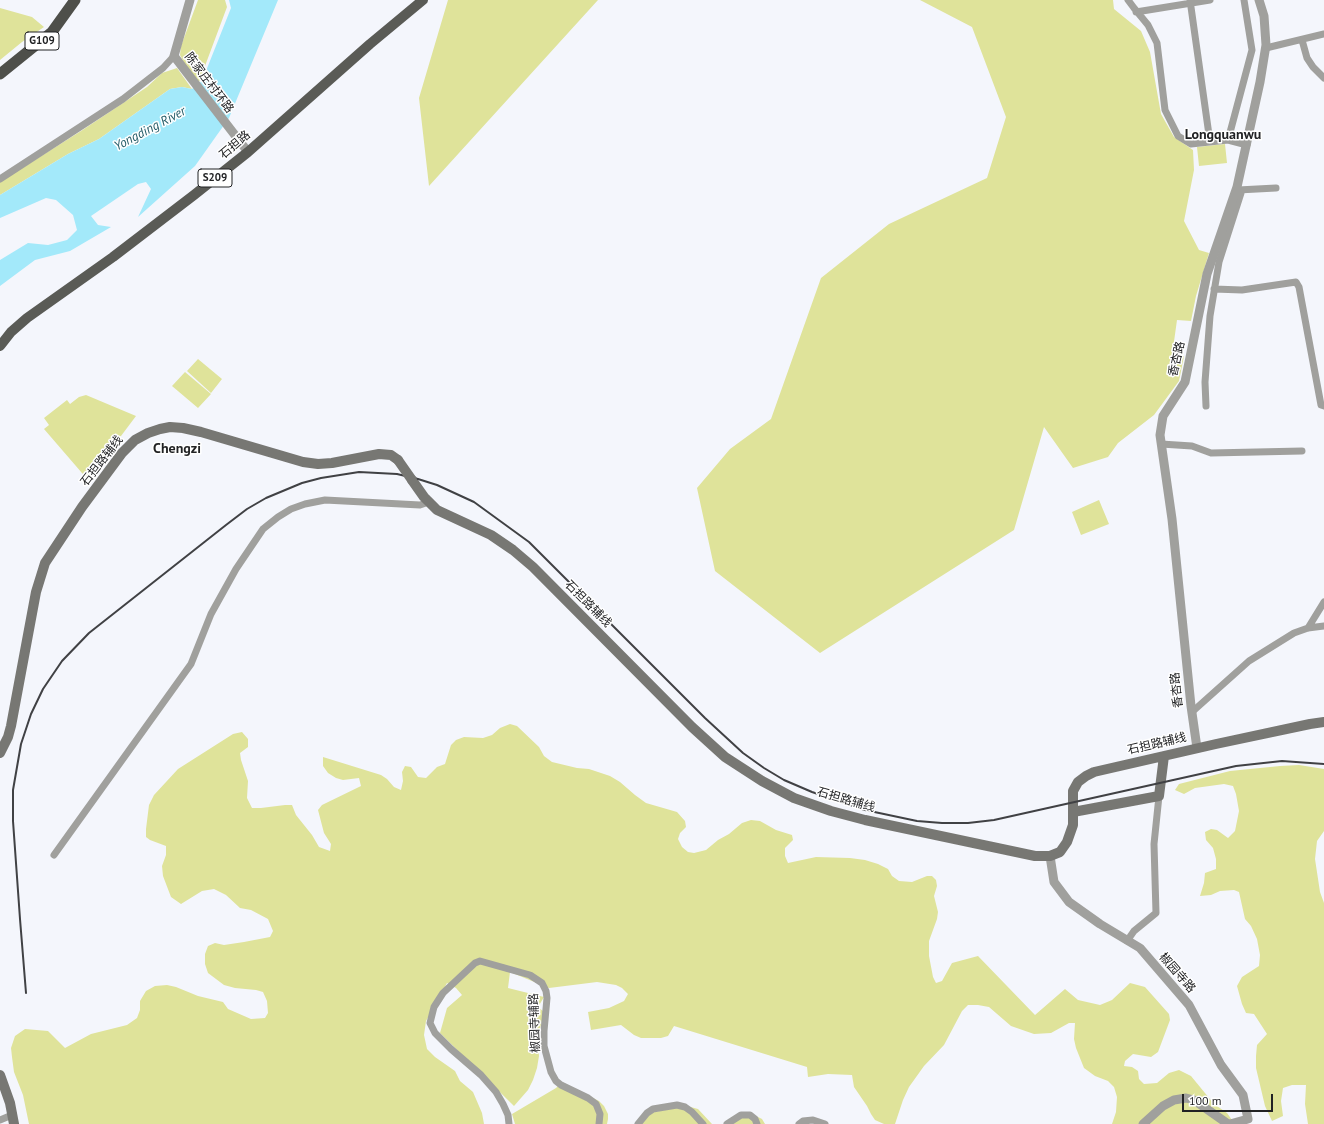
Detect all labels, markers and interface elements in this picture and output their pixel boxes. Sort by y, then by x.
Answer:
road number: G109 [25,32,59,50]
street label: 陈家庄村环路 [182,50,236,116]
water label: Yongding River [111,104,189,154]
district label: Longquanwu [1185,127,1261,143]
street label: 石担路 [217,128,253,162]
road number: S209 [198,169,232,187]
street label: 香杏路 [1166,340,1188,378]
street label: 石担路辅线 [78,433,126,489]
district label: Chengzi [153,441,201,457]
street label: 石担路辅线 [562,578,614,630]
street label: 香杏路 [1168,671,1186,709]
street label: 石担路辅线 [1126,730,1188,758]
street label: 石担路辅线 [815,785,877,815]
street label: 椒园寺路 [1156,950,1198,996]
street label: 椒园寺辅路 [527,993,543,1053]
scale bar [1184,1086,1275,1112]
text: 100 m [1189,1093,1222,1108]

